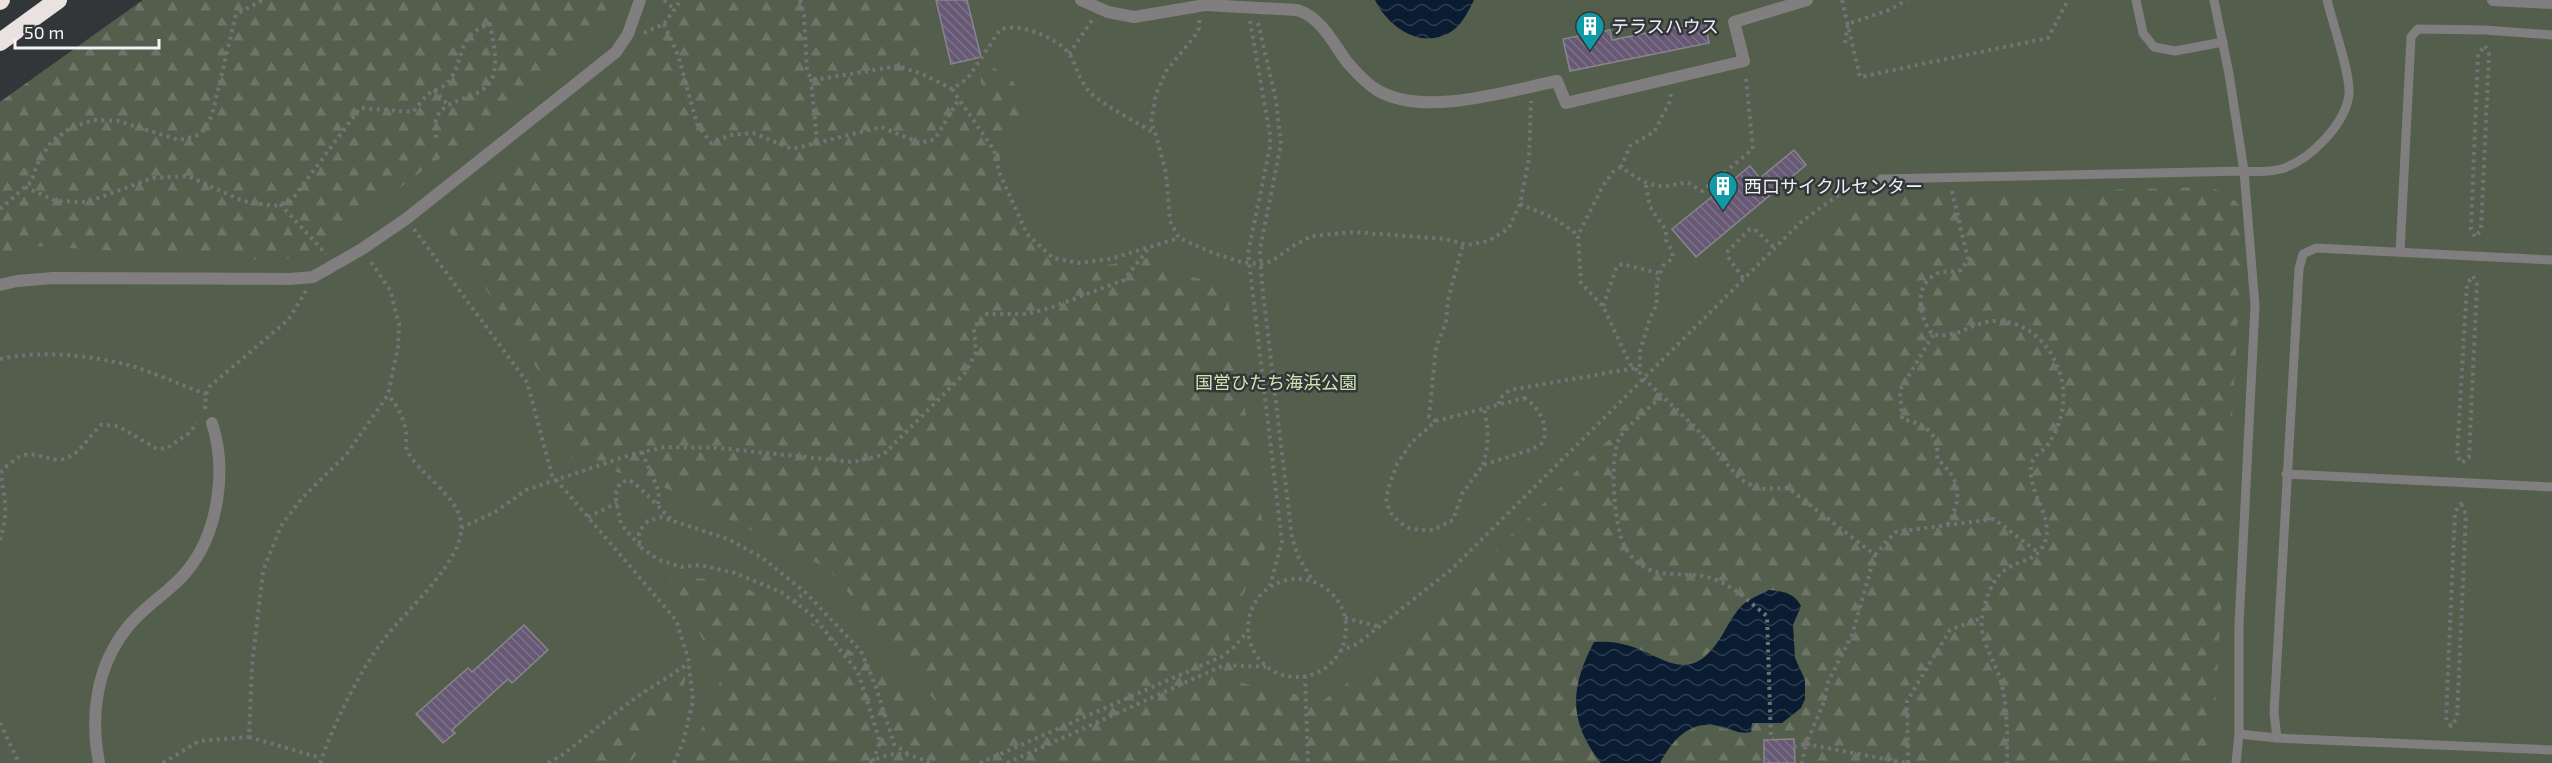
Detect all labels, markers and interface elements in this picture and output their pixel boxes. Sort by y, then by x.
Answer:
building icon: テラスハウス [1574,10,1606,52]
scale bar [15,12,159,50]
place label: テラスハウス [1611,15,1719,37]
text: 50 m [24,21,64,43]
building icon: 西口サイクルセンター [1707,170,1739,212]
place label: 西口サイクルセンター [1744,175,1923,197]
park label: 国営ひたち海浜公園 [1195,371,1357,393]

